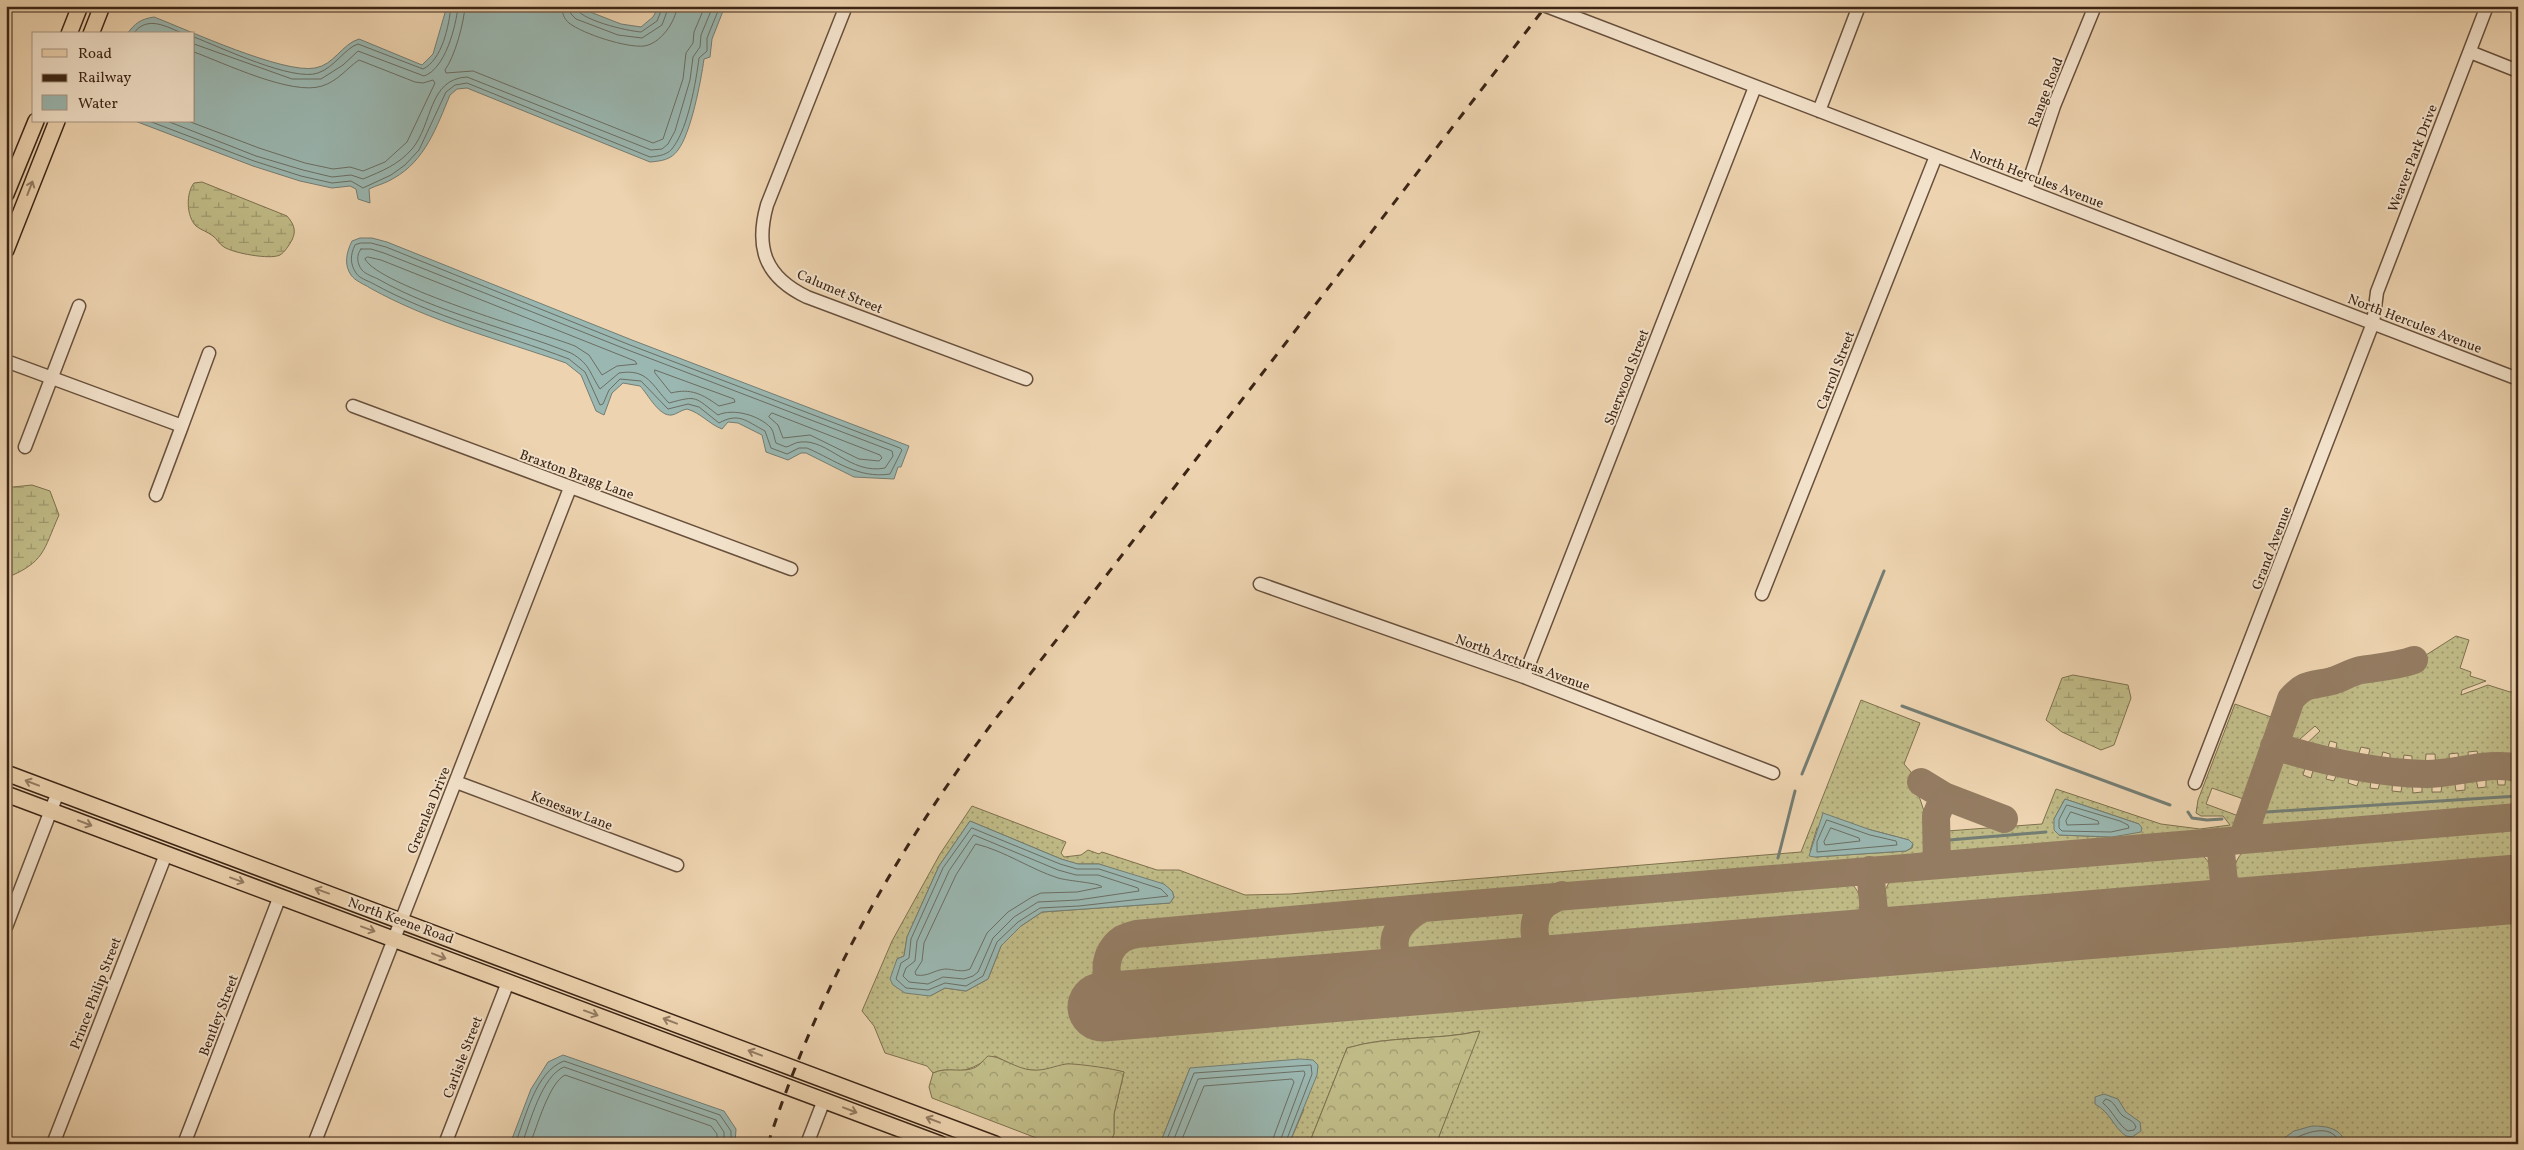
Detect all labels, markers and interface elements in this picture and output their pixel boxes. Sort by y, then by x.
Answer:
legend [32,32,195,122]
text: Road [78,44,112,65]
street label: Range Road [2024,55,2068,130]
text: Railway [78,68,131,89]
text: Water [78,94,118,115]
street label: Weaver Park Drive [2384,101,2443,215]
street label: North Hercules Avenue [1967,145,2107,214]
one-way arrow [26,181,36,196]
street label: Calumet Street [794,266,885,319]
street label: North Hercules Avenue [2345,290,2485,359]
street label: Sherwood Street [1600,327,1654,428]
street label: Carroll Street [1813,328,1860,413]
street label: Braxton Bragg Lane [517,446,637,505]
street label: Grand Avenue [2248,504,2297,593]
street label: North Arcturas Avenue [1453,630,1593,697]
street label: Greenlea Drive [403,764,456,857]
one-way arrow [25,778,41,787]
street label: Kenesaw Lane [528,787,615,836]
one-way arrow [77,819,92,828]
one-way arrow [229,876,244,885]
one-way arrow [315,886,331,895]
street label: North Keene Road [345,893,456,949]
one-way arrow [360,925,375,934]
street label: Prince Philip Street [66,935,127,1052]
one-way arrow [431,952,446,961]
street label: Bentley Street [195,972,244,1059]
one-way arrow [583,1009,599,1018]
street label: Carlisle Street [439,1014,488,1101]
one-way arrow [663,1016,678,1025]
one-way arrow [748,1048,763,1057]
one-way arrow [842,1106,857,1115]
one-way arrow [926,1115,941,1124]

